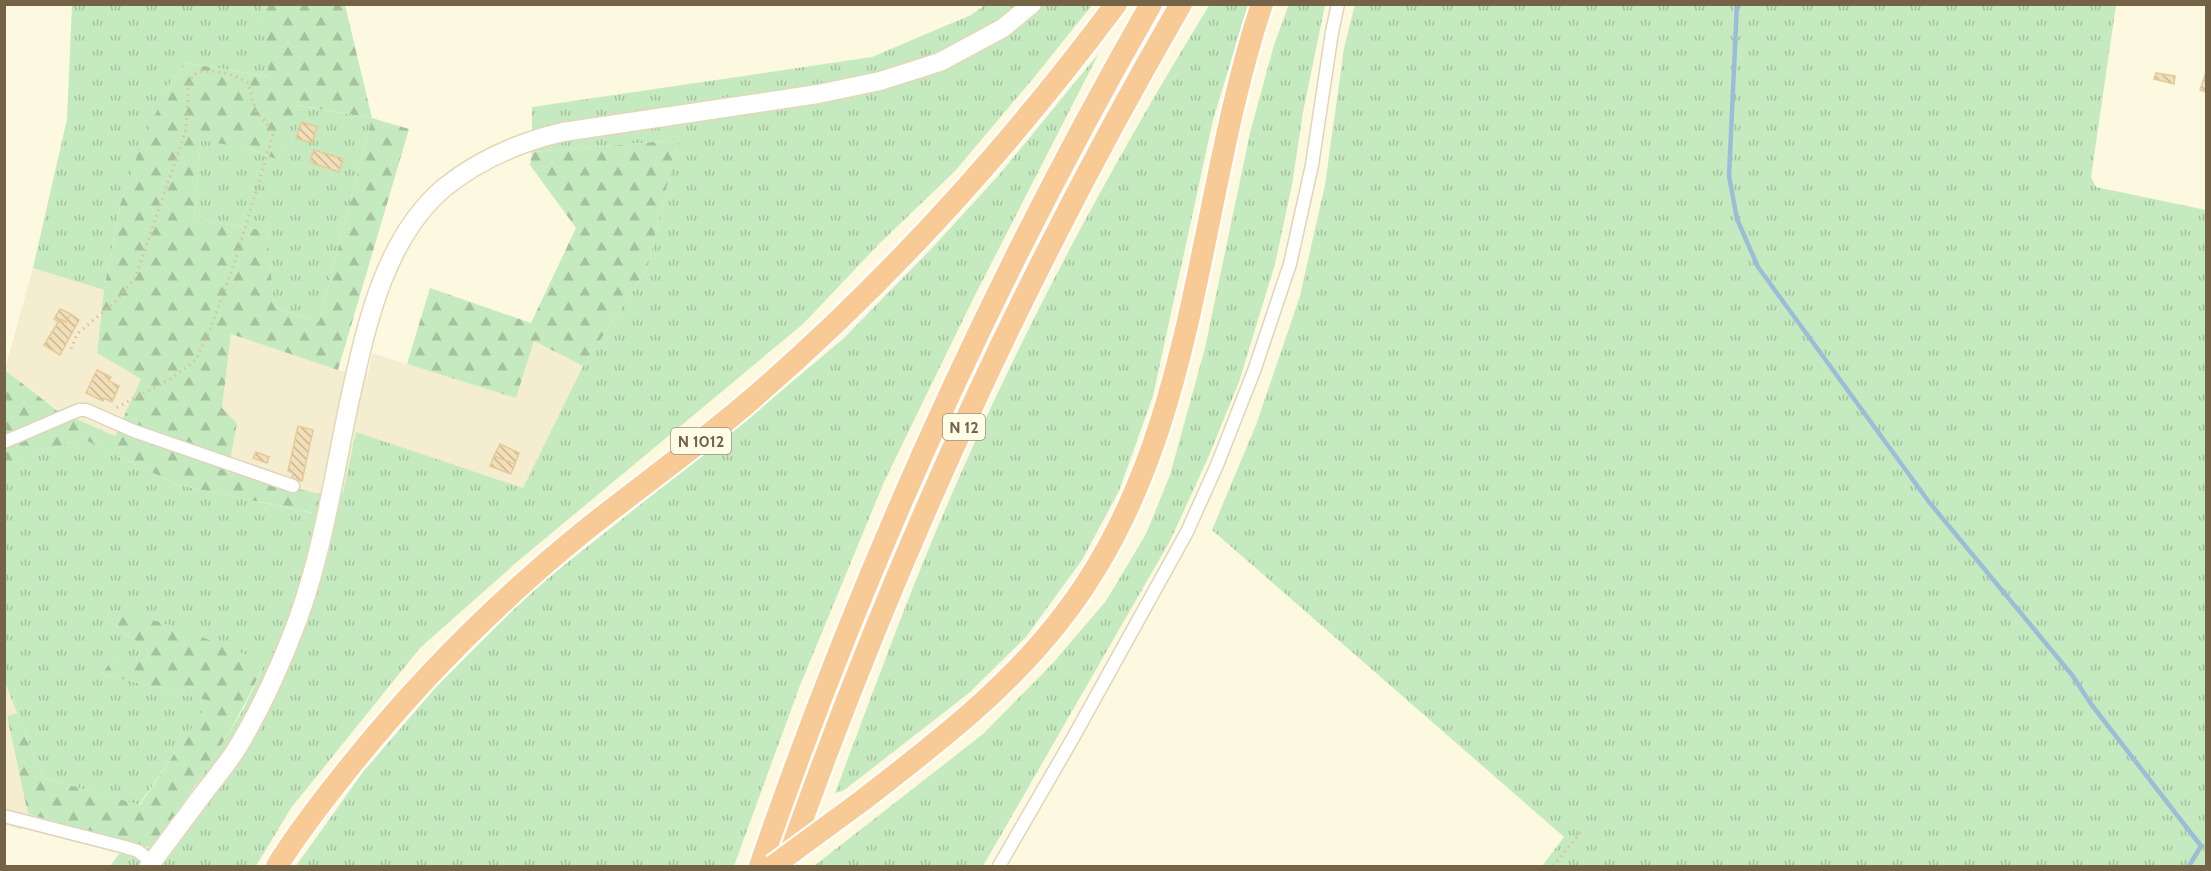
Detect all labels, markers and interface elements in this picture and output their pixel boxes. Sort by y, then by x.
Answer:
road number: N 12 [943,414,985,440]
road number: N 1012 [671,428,731,454]

